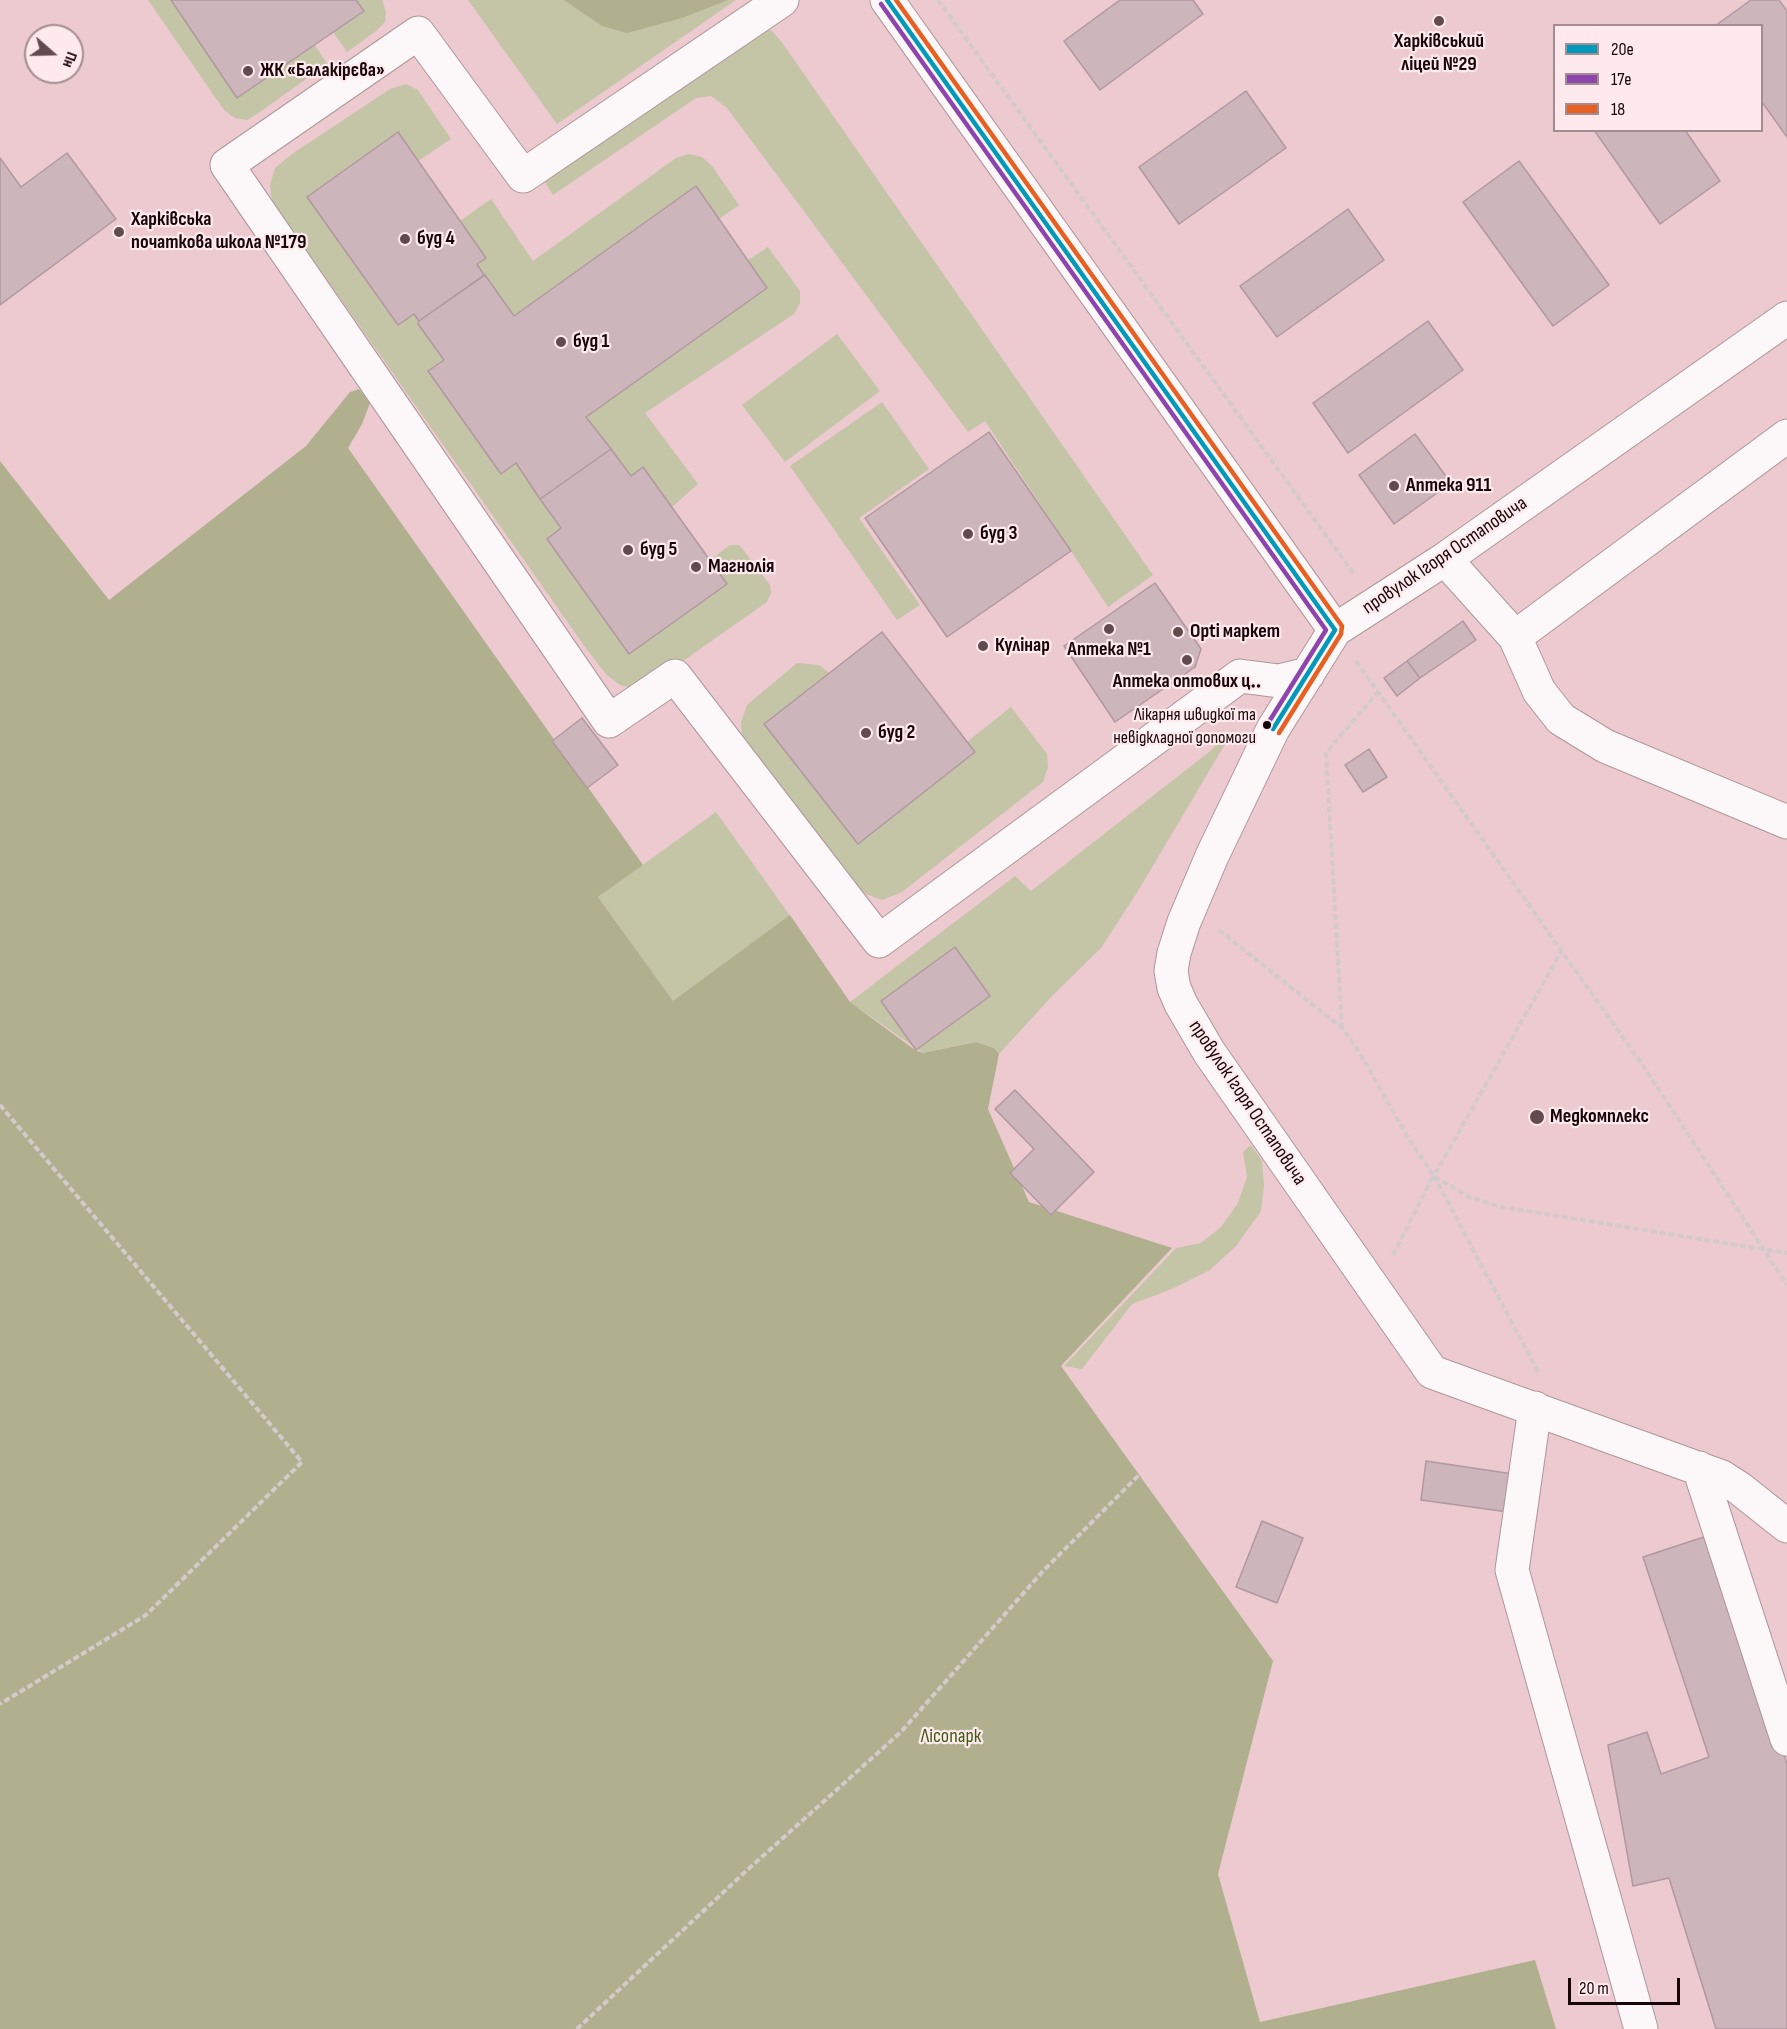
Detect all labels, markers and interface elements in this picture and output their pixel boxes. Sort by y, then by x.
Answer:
marker: Харківський ліцей №29 [1432,14,1446,28]
north arrow [24,24,84,84]
legend [1553,24,1763,132]
place label: Харківський ліцей №29 [1394,30,1484,77]
text: 20е [1611,39,1634,60]
text: Пн [58,49,81,70]
place label: ЖК «Балакірєва» [260,59,385,83]
marker: ЖК «Балакірєва» [241,64,255,78]
text: 17е [1611,69,1631,90]
text: 18 [1611,99,1625,120]
place label: Харківська початкова школа №179 [131,208,307,255]
marker: Харківська початкова школа №179 [112,225,126,239]
place label: буд 4 [417,227,455,251]
marker: буд 4 [398,232,412,246]
place label: буд 1 [573,330,609,354]
marker: буд 1 [554,335,568,349]
place label: Аптека 911 [1406,474,1491,498]
marker: Аптека 911 [1387,479,1401,493]
street label: провулок Ігоря Остаповича [1358,492,1532,620]
place label: буд 3 [980,522,1017,546]
marker: буд 3 [961,527,975,541]
place label: буд 5 [640,538,677,562]
marker: буд 5 [621,543,635,557]
place label: Магнолія [708,555,774,579]
marker: Магнолія [689,560,703,574]
place label: Opti маркет [1190,620,1280,644]
marker: Аптека №1 [1102,622,1116,636]
marker: Opti маркет [1171,625,1185,639]
place label: Кулінар [995,634,1050,658]
place label: Аптека №1 [1067,638,1151,662]
marker: Кулінар [976,639,990,653]
marker: Аптека оптових ц‥ [1180,653,1194,667]
place label: Аптека оптових ц‥ [1113,670,1261,694]
place label: Лікарня швидкої та невідкладної допомоги [1113,704,1256,746]
marker: Лікарня швидкої та невідкладної допомоги [1261,719,1273,731]
place label: буд 2 [878,721,915,745]
marker: буд 2 [859,726,873,740]
street label: провулок Ігоря Остаповича [1183,1016,1311,1190]
place label: Медкомплекс [1550,1105,1649,1129]
marker: Медкомплекс [1528,1108,1546,1126]
park label: Лісопарк [921,1725,981,1749]
scale bar [1571,1966,1684,2004]
text: 20 m [1579,1978,1609,1999]

